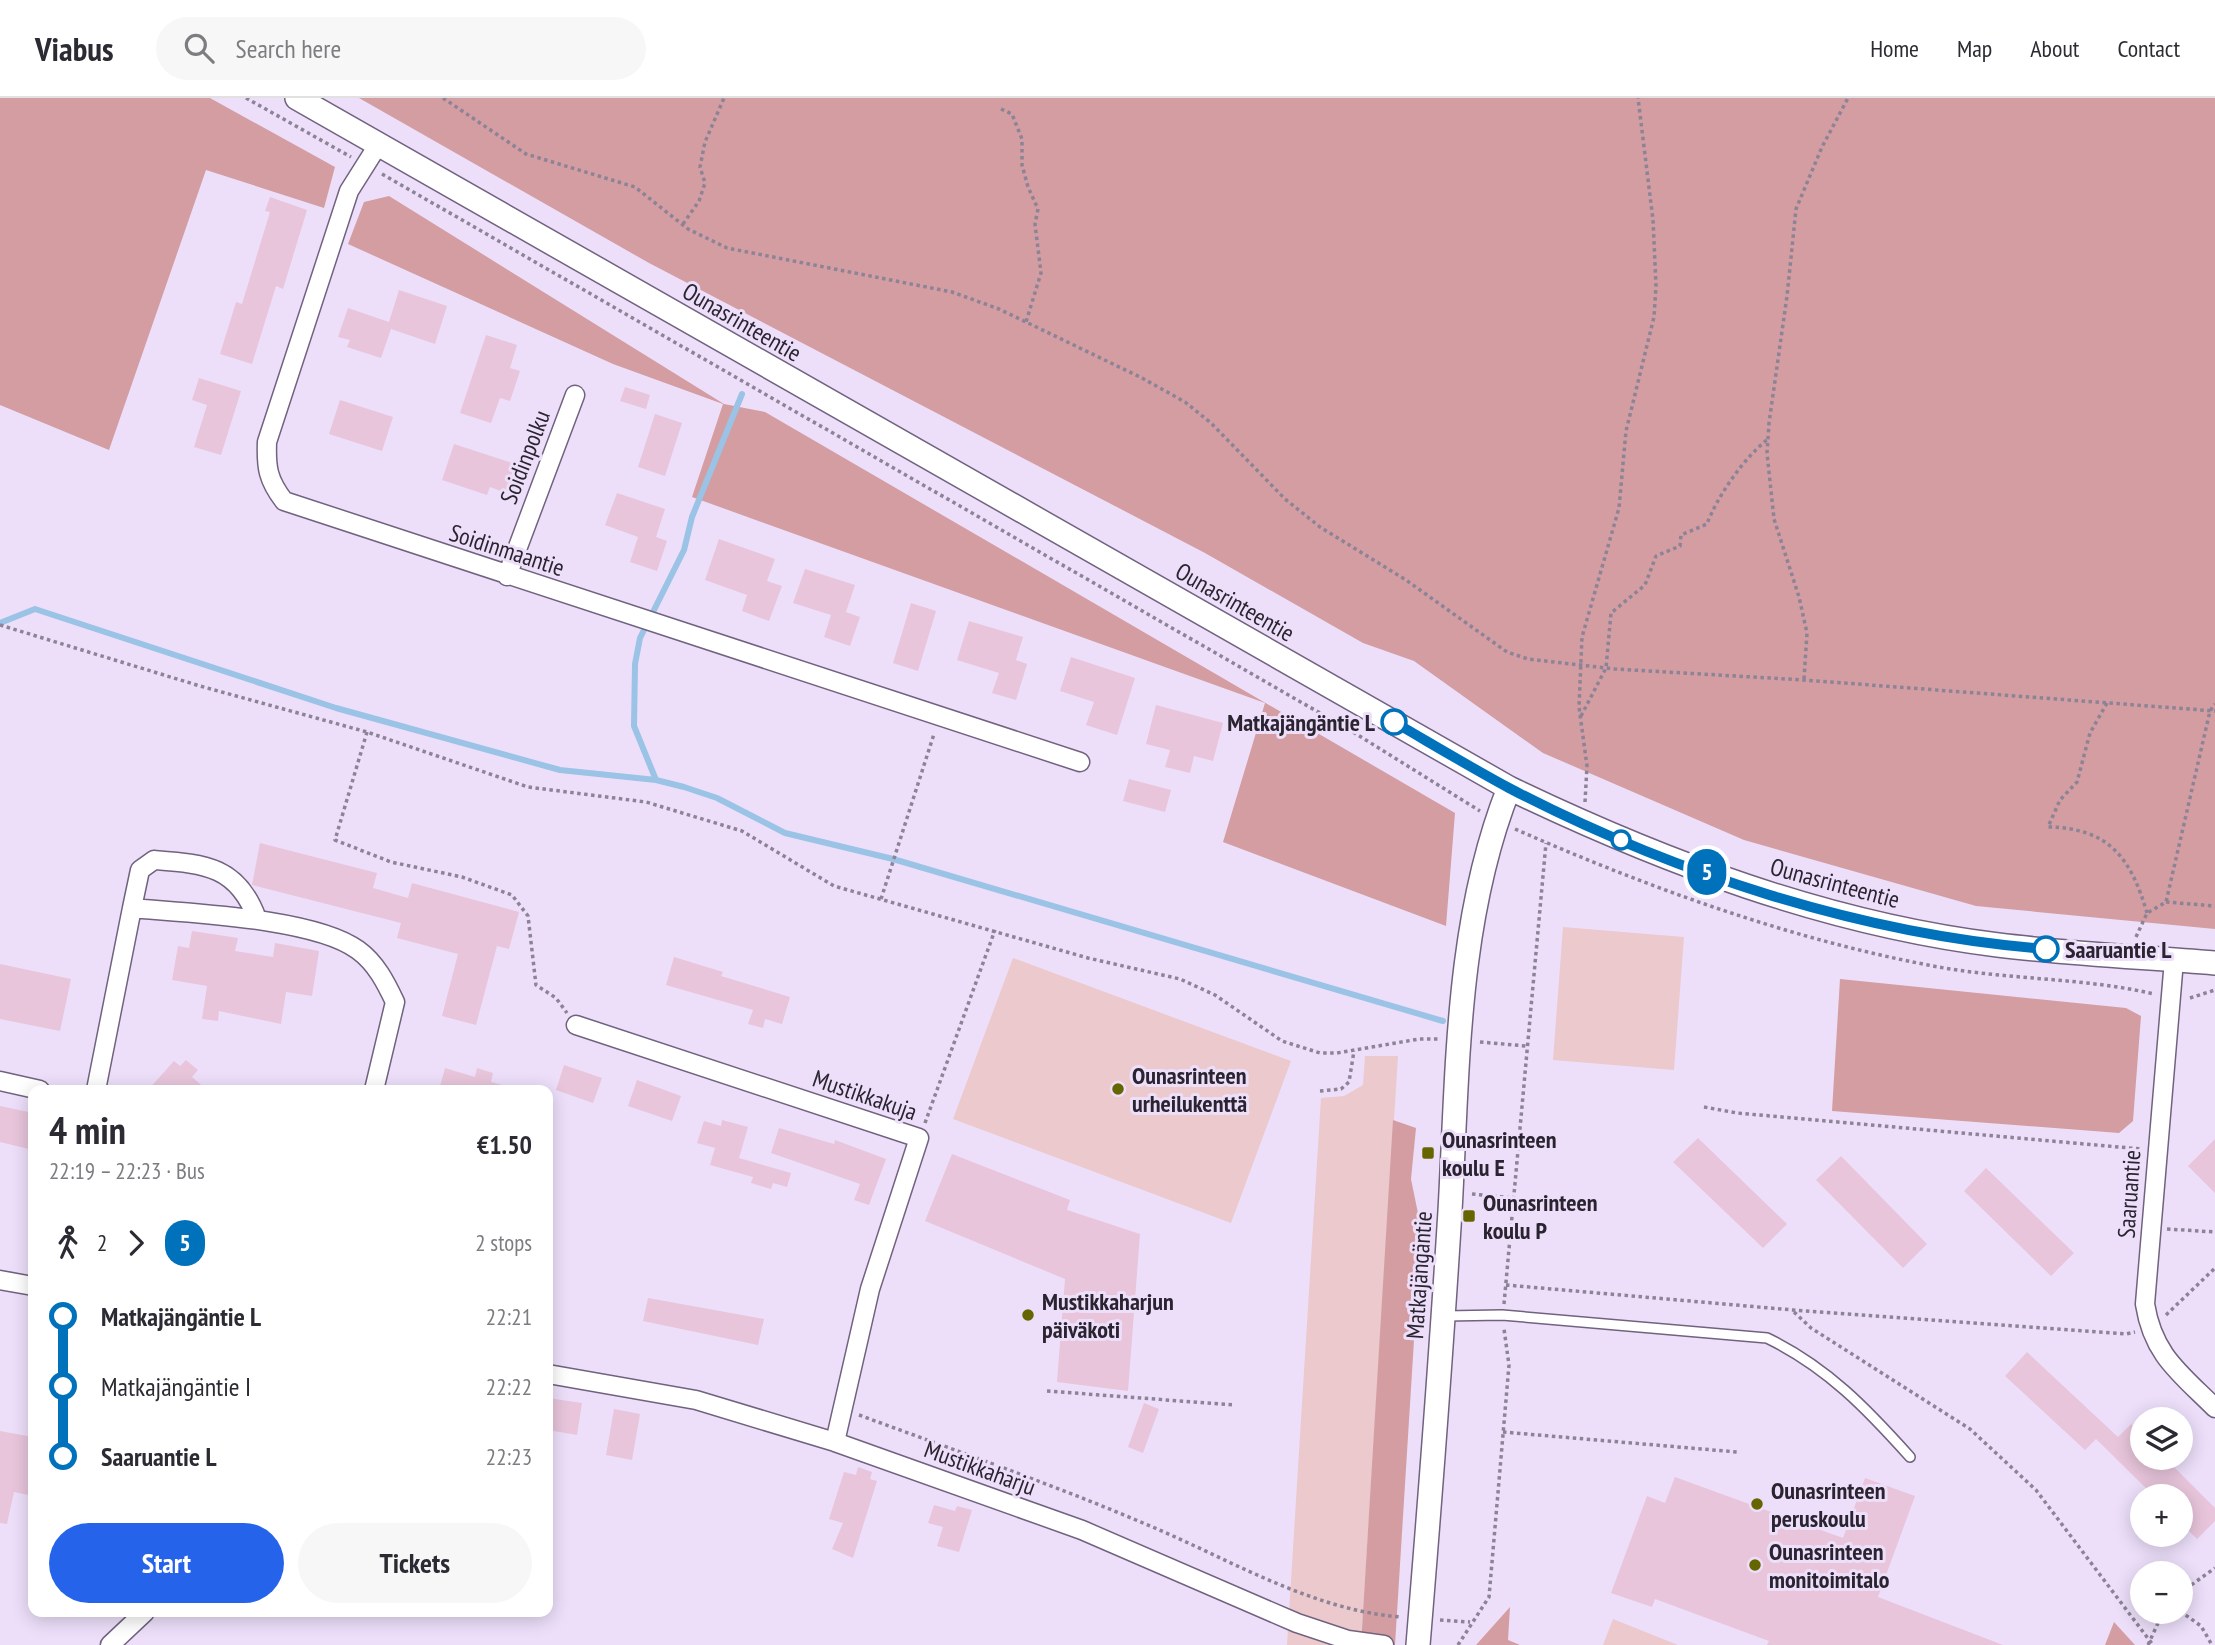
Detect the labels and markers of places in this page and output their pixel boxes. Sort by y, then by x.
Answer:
place label: Matkajängäntie L [1227,707,1376,738]
marker: Matkajängäntie L [1381,709,1407,735]
unlabelled marker [1611,830,1631,850]
place label: Saaruantie L [2065,934,2172,965]
marker: Saaruantie L [2033,936,2059,962]
place label: Ounasrinteen urheilukenttä [1132,1060,1247,1119]
marker: Ounasrinteen urheilukenttä [1110,1081,1126,1097]
place label: Ounasrinteen koulu E [1442,1124,1557,1183]
marker: Ounasrinteen koulu E [1420,1145,1436,1161]
place label: Ounasrinteen koulu P [1483,1187,1598,1246]
marker: Ounasrinteen koulu P [1461,1208,1477,1224]
place label: Mustikkaharjun päiväkoti [1042,1286,1174,1345]
marker: Mustikkaharjun päiväkoti [1020,1307,1036,1323]
place label: Ounasrinteen peruskoulu [1771,1475,1886,1534]
marker: Ounasrinteen peruskoulu [1749,1496,1765,1512]
place label: Ounasrinteen monitoimitalo [1769,1536,1890,1595]
marker: Ounasrinteen monitoimitalo [1747,1557,1763,1573]

